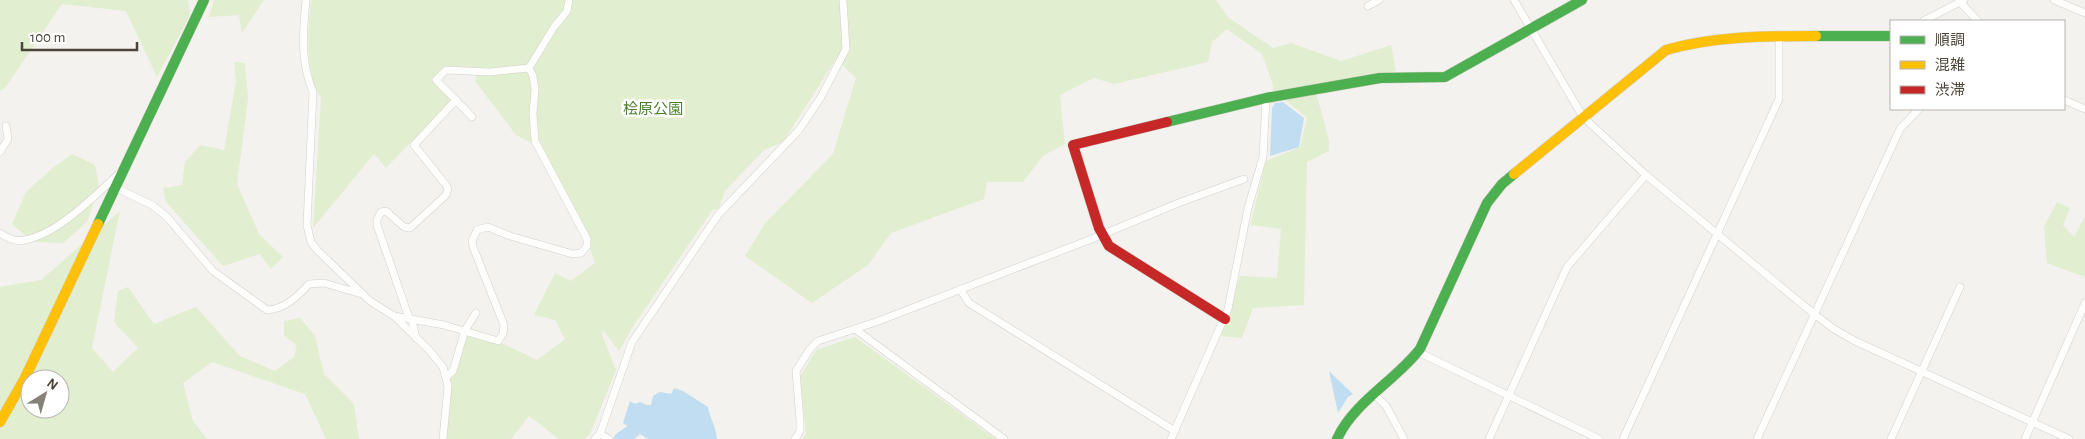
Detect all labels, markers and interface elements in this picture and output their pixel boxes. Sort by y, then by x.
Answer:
scale bar [22,20,138,52]
legend [1890,20,2065,110]
text: 100 m [30,30,65,45]
text: 順調 [1935,33,1965,48]
text: 混雑 [1935,57,1965,73]
text: 渋滞 [1935,82,1965,98]
park label: 桧原公園 [623,100,683,117]
north arrow [20,369,70,419]
text: N [44,376,60,393]

